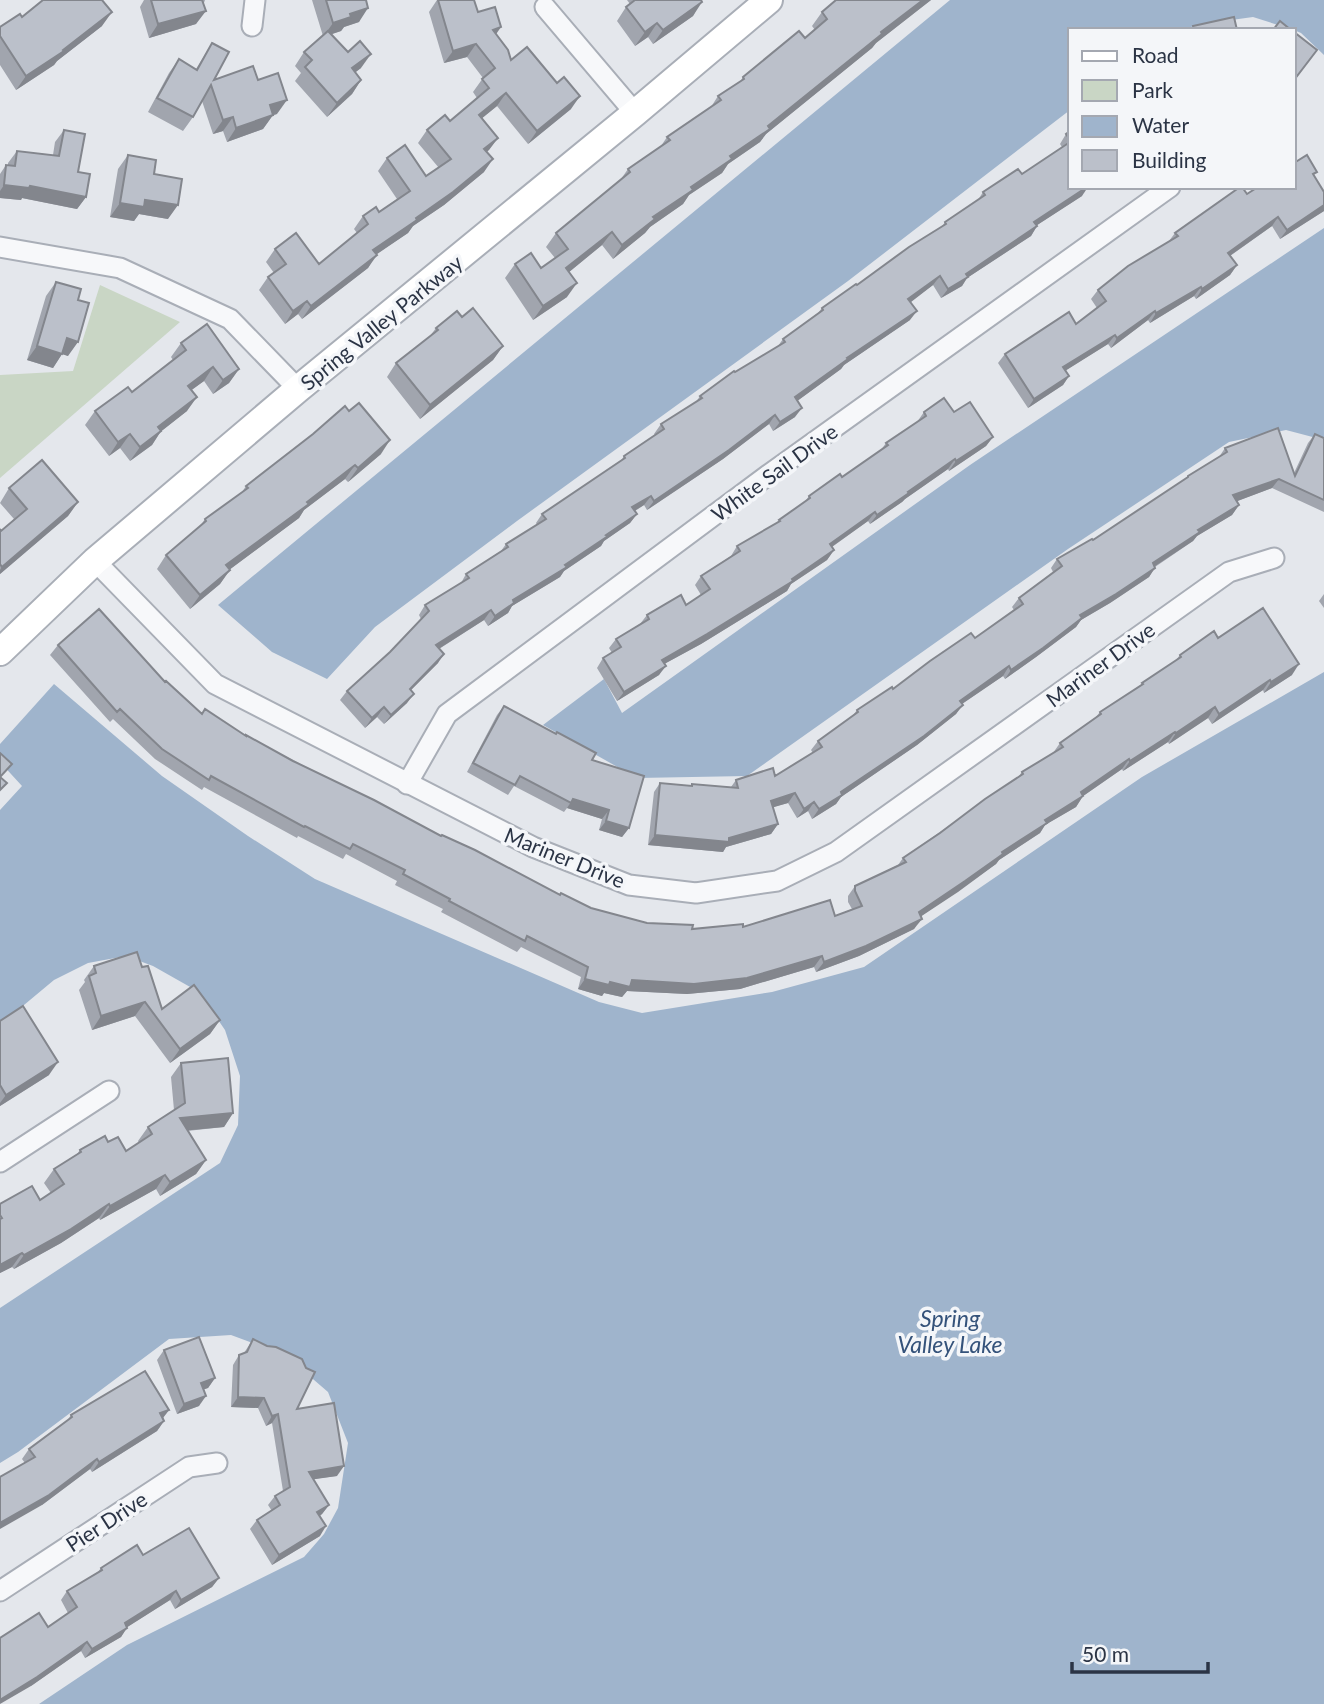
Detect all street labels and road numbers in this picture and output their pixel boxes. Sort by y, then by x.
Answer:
street label: Spring Valley Parkway [295,249,467,395]
street label: White Sail Drive [706,418,842,526]
street label: Mariner Drive [1041,616,1159,712]
street label: Mariner Drive [501,821,629,893]
street label: Pier Drive [61,1486,151,1556]

